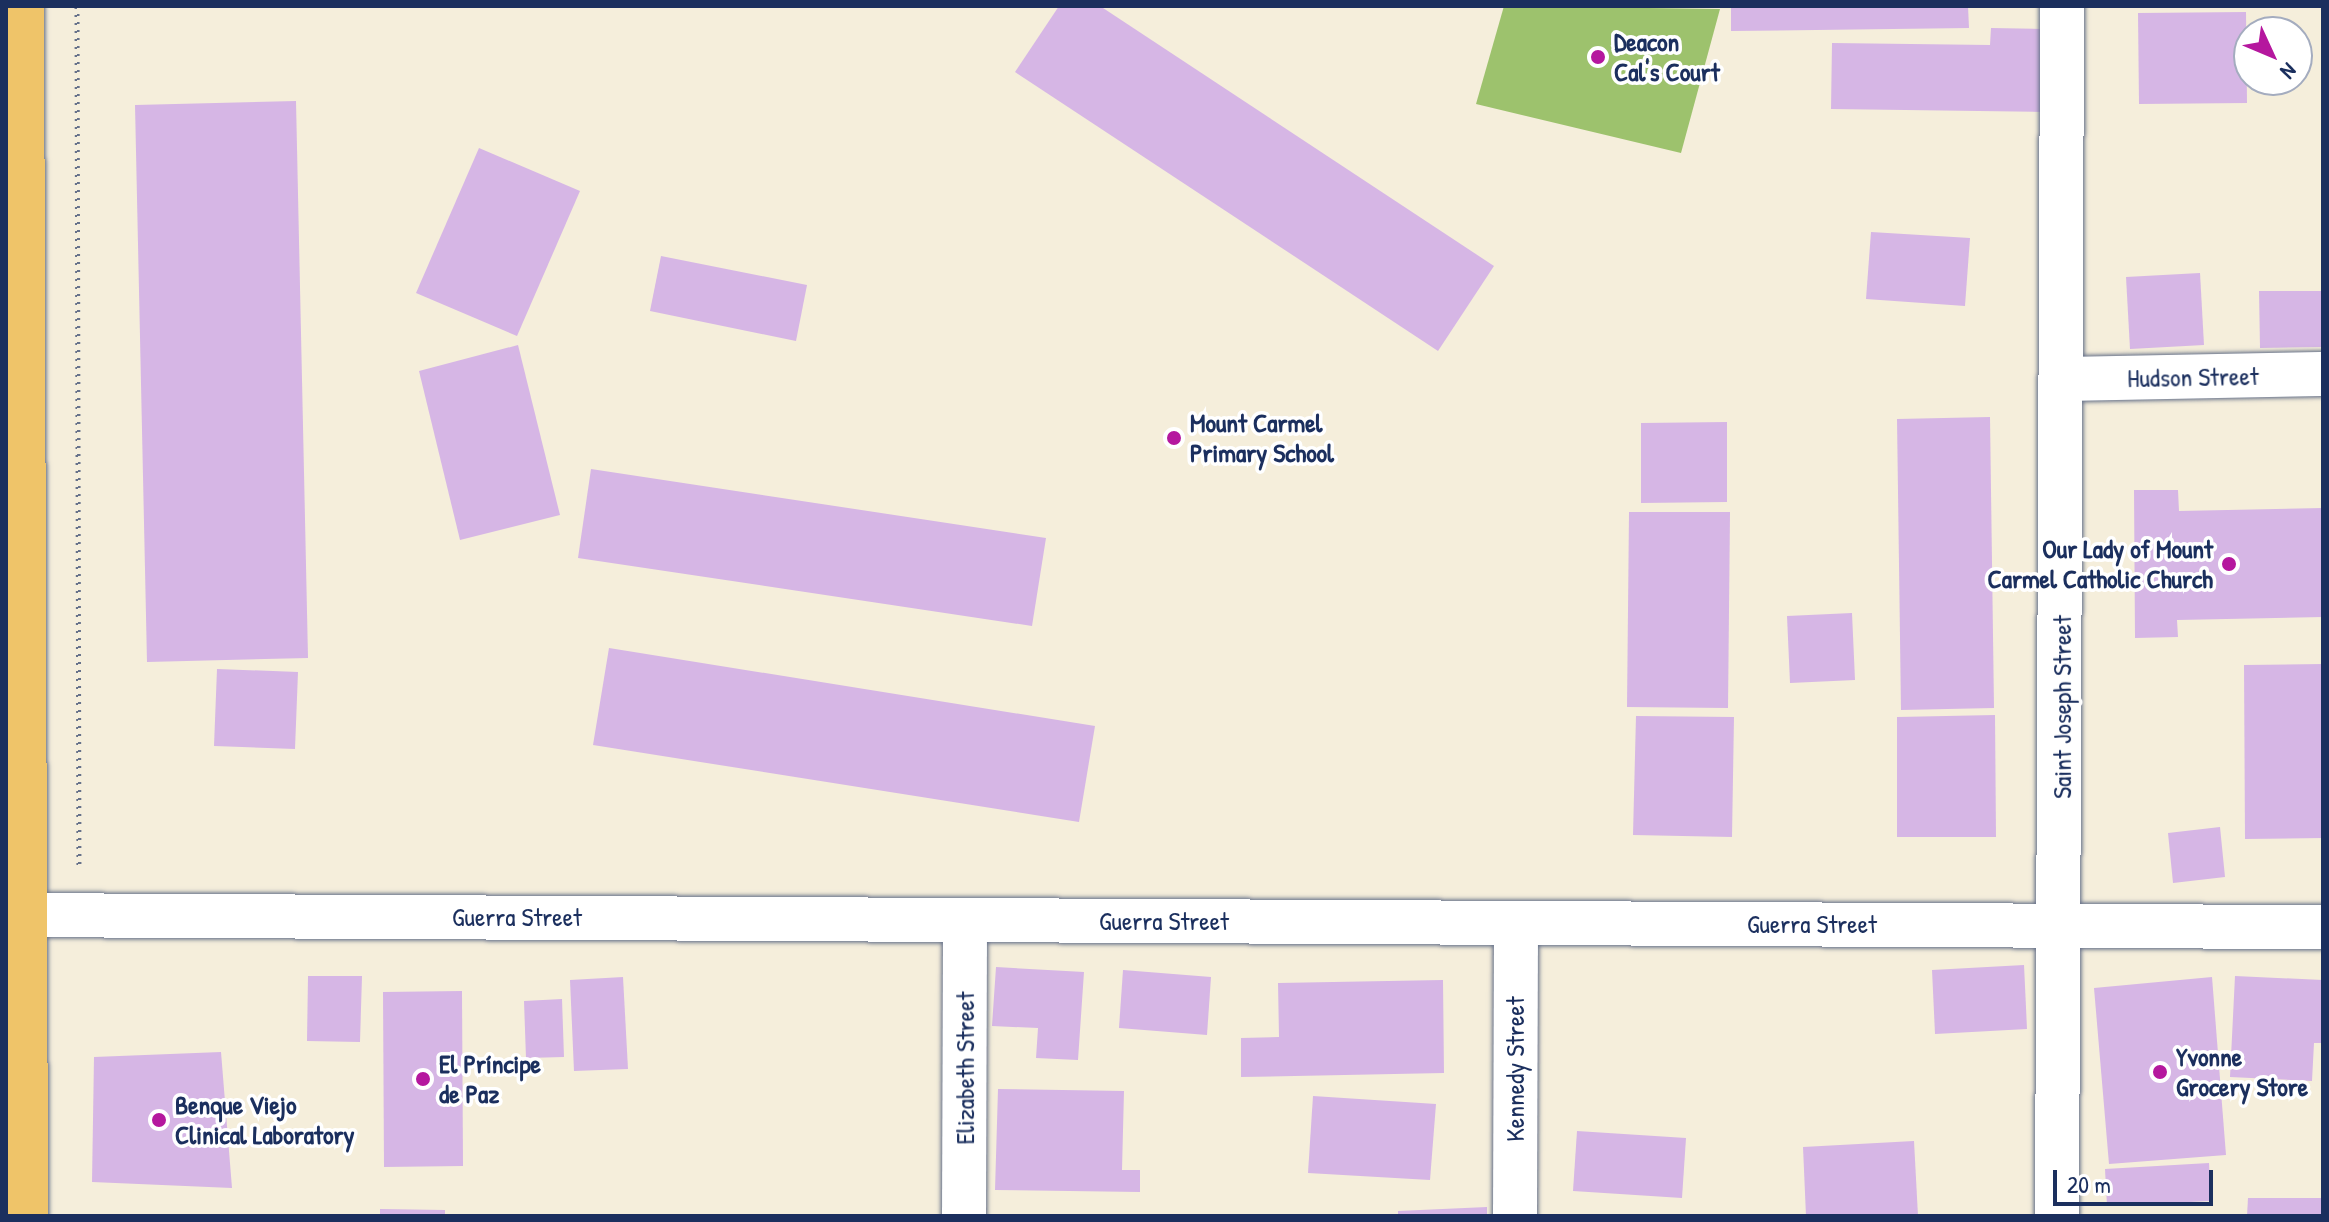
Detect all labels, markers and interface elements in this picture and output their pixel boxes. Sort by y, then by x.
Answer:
north arrow [2233,16,2313,96]
place label: Deacon Cal's Court [1614,26,1720,88]
marker: Deacon Cal's Court [1589,48,1607,66]
text: N [2274,57,2304,86]
street label: Hudson Street [2127,360,2259,394]
place label: Mount Carmel Primary School [1190,407,1334,468]
marker: Mount Carmel Primary School [1165,429,1183,447]
place label: Our Lady of Mount Carmel Catholic Church [1987,533,2213,594]
marker: Our Lady of Mount Carmel Catholic Church [2220,555,2238,573]
street label: Saint Joseph Street [2046,615,2078,799]
street label: Guerra Street [452,901,582,933]
street label: Guerra Street [1099,905,1229,937]
street label: Guerra Street [1747,908,1877,940]
street label: Elizabeth Street [949,992,981,1144]
street label: Kennedy Street [1499,996,1531,1142]
place label: Yvonne Grocery Store [2176,1041,2308,1102]
place label: El Príncipe de Paz [439,1048,541,1110]
marker: Yvonne Grocery Store [2151,1063,2169,1081]
marker: El Príncipe de Paz [414,1070,432,1088]
place label: Benque Viejo Clinical Laboratory [175,1089,354,1150]
marker: Benque Viejo Clinical Laboratory [150,1111,168,1129]
scale bar [2057,1154,2217,1204]
text: 20 m [2067,1168,2111,1200]

